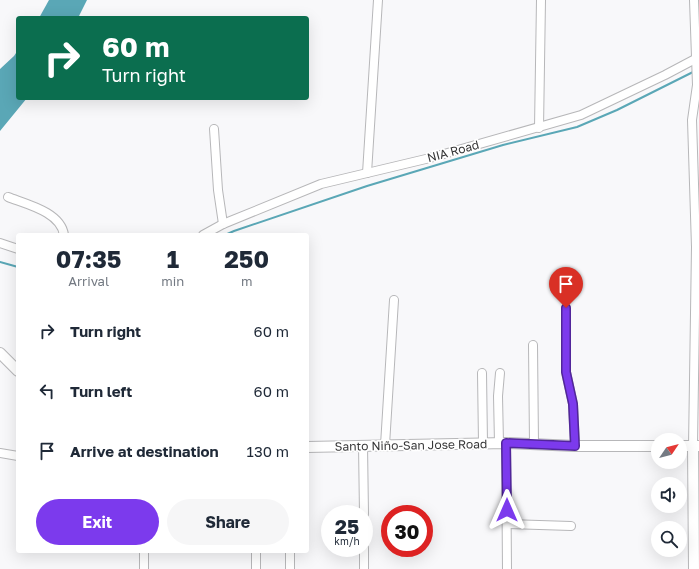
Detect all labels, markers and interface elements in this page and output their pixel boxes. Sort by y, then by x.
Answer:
text: 60 m [102,30,169,63]
icon: right [36,32,88,84]
text: Turn right [102,64,186,86]
street label: NIA Road [425,137,481,165]
text: 07:35 [56,244,122,273]
text: 1 [167,244,179,273]
text: 250 [224,244,269,273]
pin [549,267,583,308]
text: Arrival [68,273,109,289]
text: min [161,273,184,289]
text: m [241,273,252,289]
icon: arrive [555,273,577,295]
icon: right [36,320,58,342]
text: Turn right [70,322,141,340]
text: 60 m [254,322,289,340]
icon: left [36,380,58,402]
text: Turn left [70,382,132,400]
text: 60 m [254,382,289,400]
north arrow [651,433,687,469]
map controls [651,433,687,557]
street label: Santo Niño-San Jose Road [335,436,487,454]
icon: arrive [36,440,58,462]
text: Arrive at destination [70,442,219,460]
text: 130 m [247,442,289,460]
button: sound [651,477,687,513]
position arrow [486,489,528,531]
button: Exit [36,499,159,545]
button: Share [167,499,289,545]
speed limit sign: 30 [381,505,433,557]
text: 25 [335,514,359,538]
button: search [651,521,687,557]
text: km/h [334,535,360,547]

